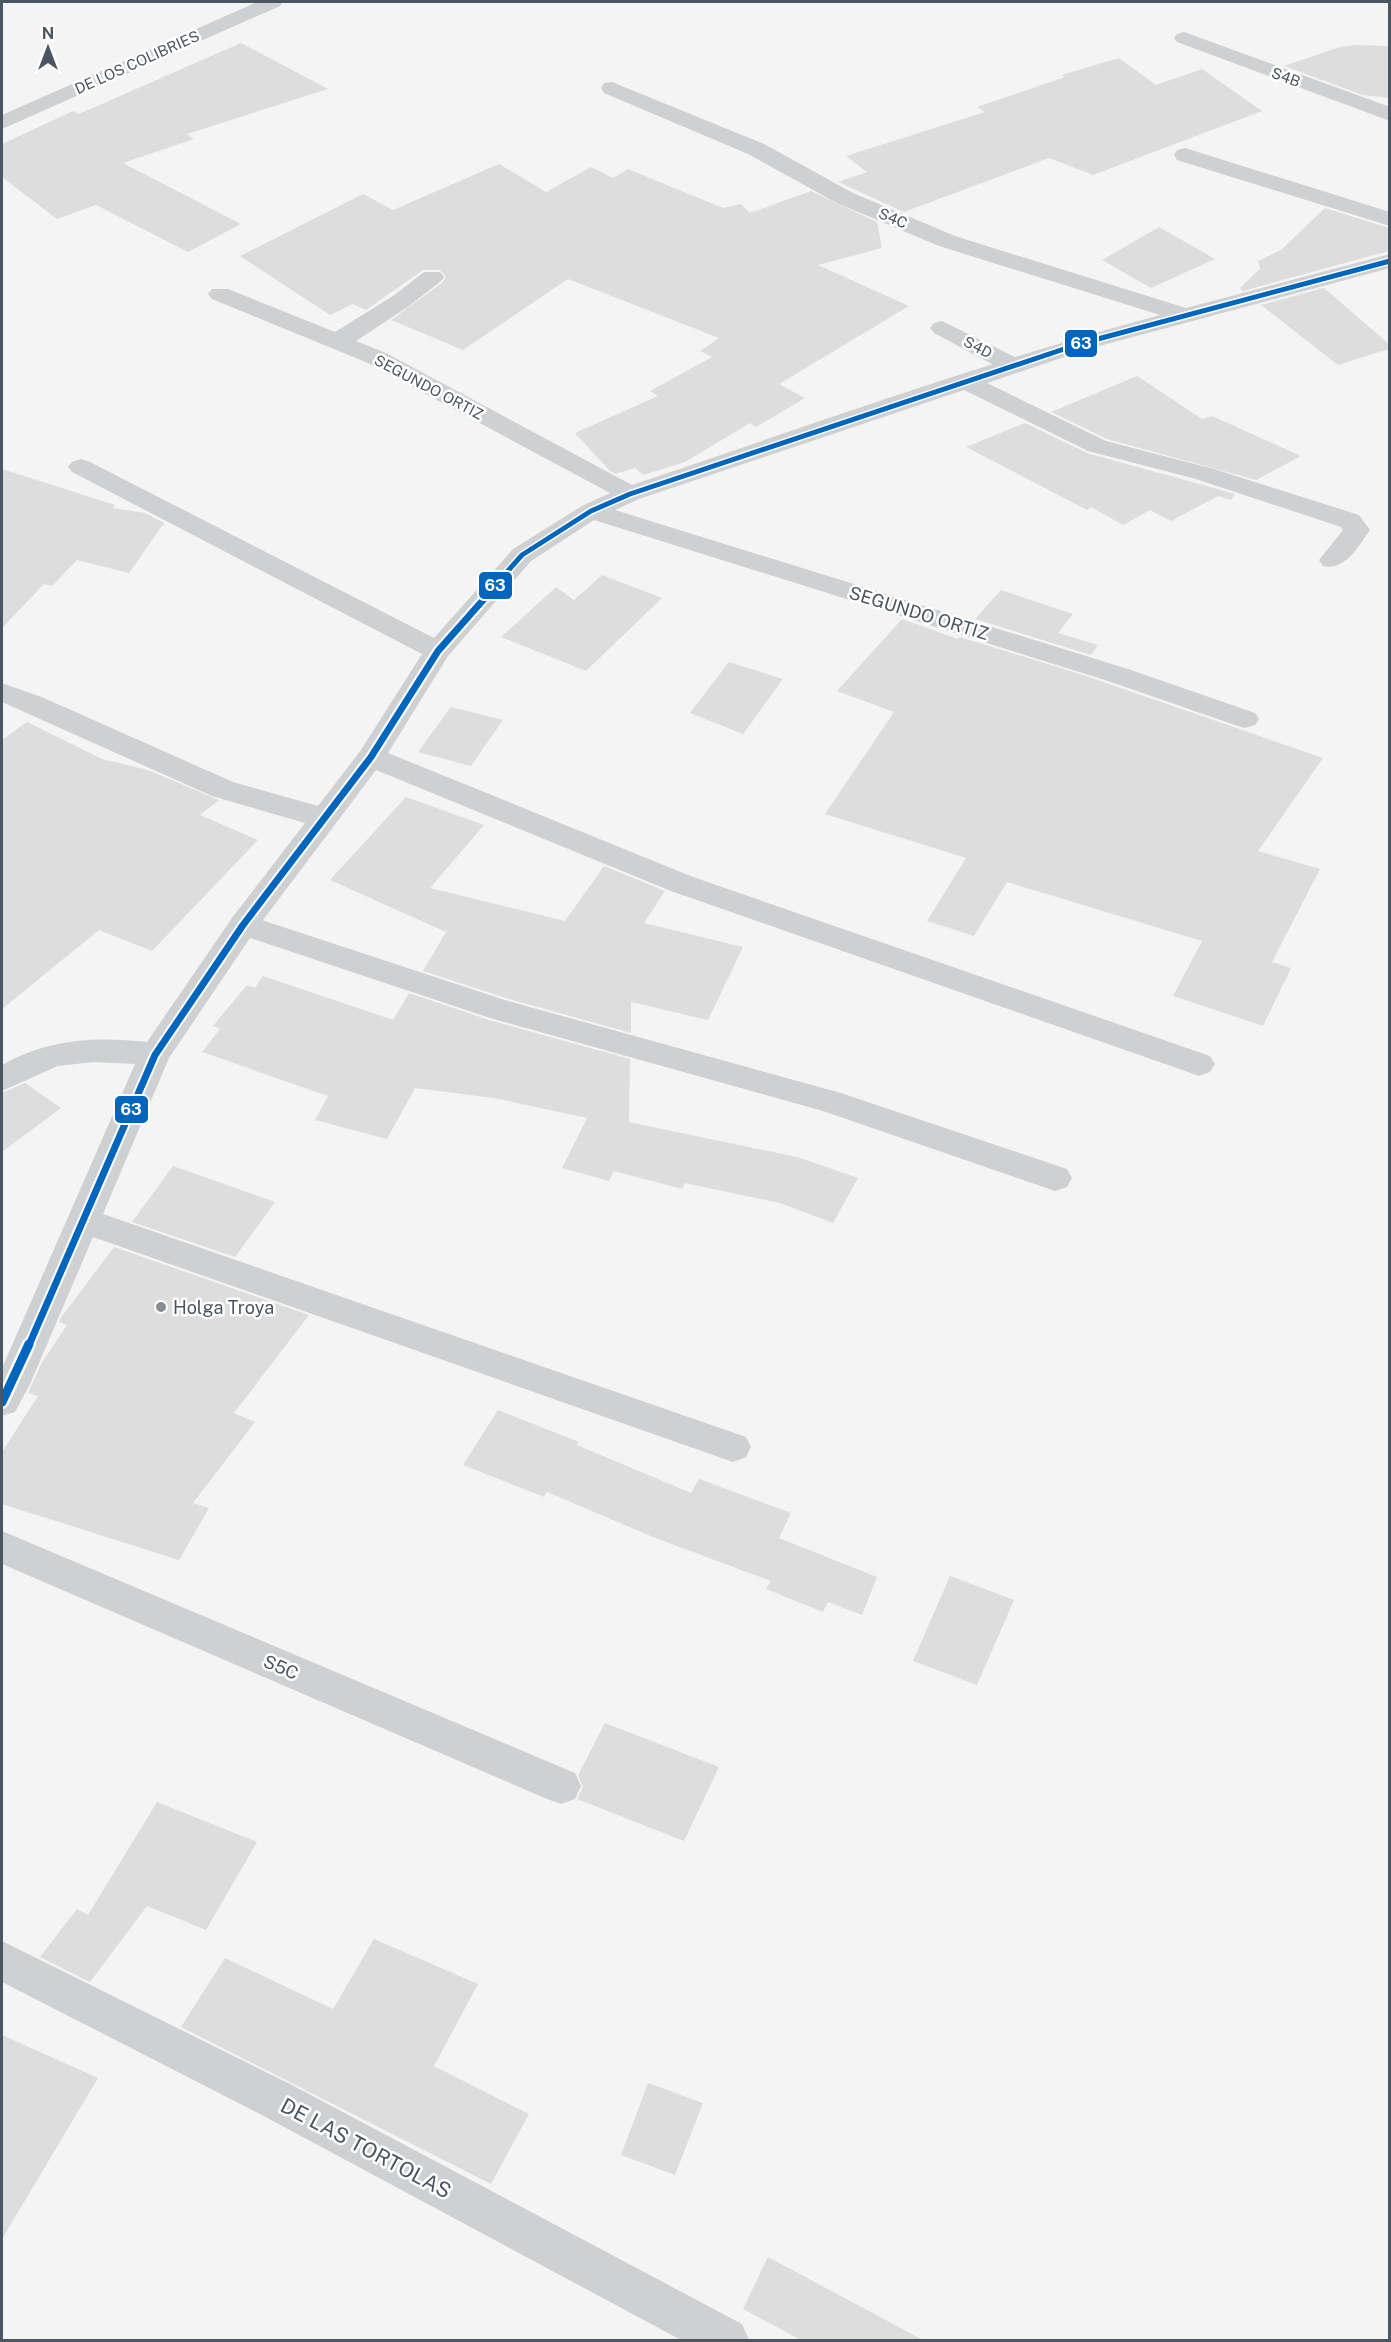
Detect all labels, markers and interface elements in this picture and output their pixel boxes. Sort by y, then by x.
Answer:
north arrow [18,18,78,78]
text: N [42,24,54,43]
street label: DE LOS COLIBRIES [72,27,202,97]
street label: S4B [1269,64,1303,90]
street label: S4C [876,204,910,232]
line badge: 63 [1064,329,1098,358]
street label: S4D [961,333,995,361]
text: 63 [1070,334,1092,353]
street label: SEGUNDO ORTIZ [372,351,486,423]
line badge: 63 [478,571,513,600]
text: 63 [484,576,506,595]
street label: SEGUNDO ORTIZ [847,582,991,644]
line badge: 63 [114,1095,149,1124]
text: 63 [120,1100,142,1119]
place label: Holga Troya [173,1297,274,1318]
marker: Holga Troya [154,1300,168,1314]
street label: S5C [260,1650,302,1684]
street label: DE LAS TORTOLAS [276,2092,456,2204]

